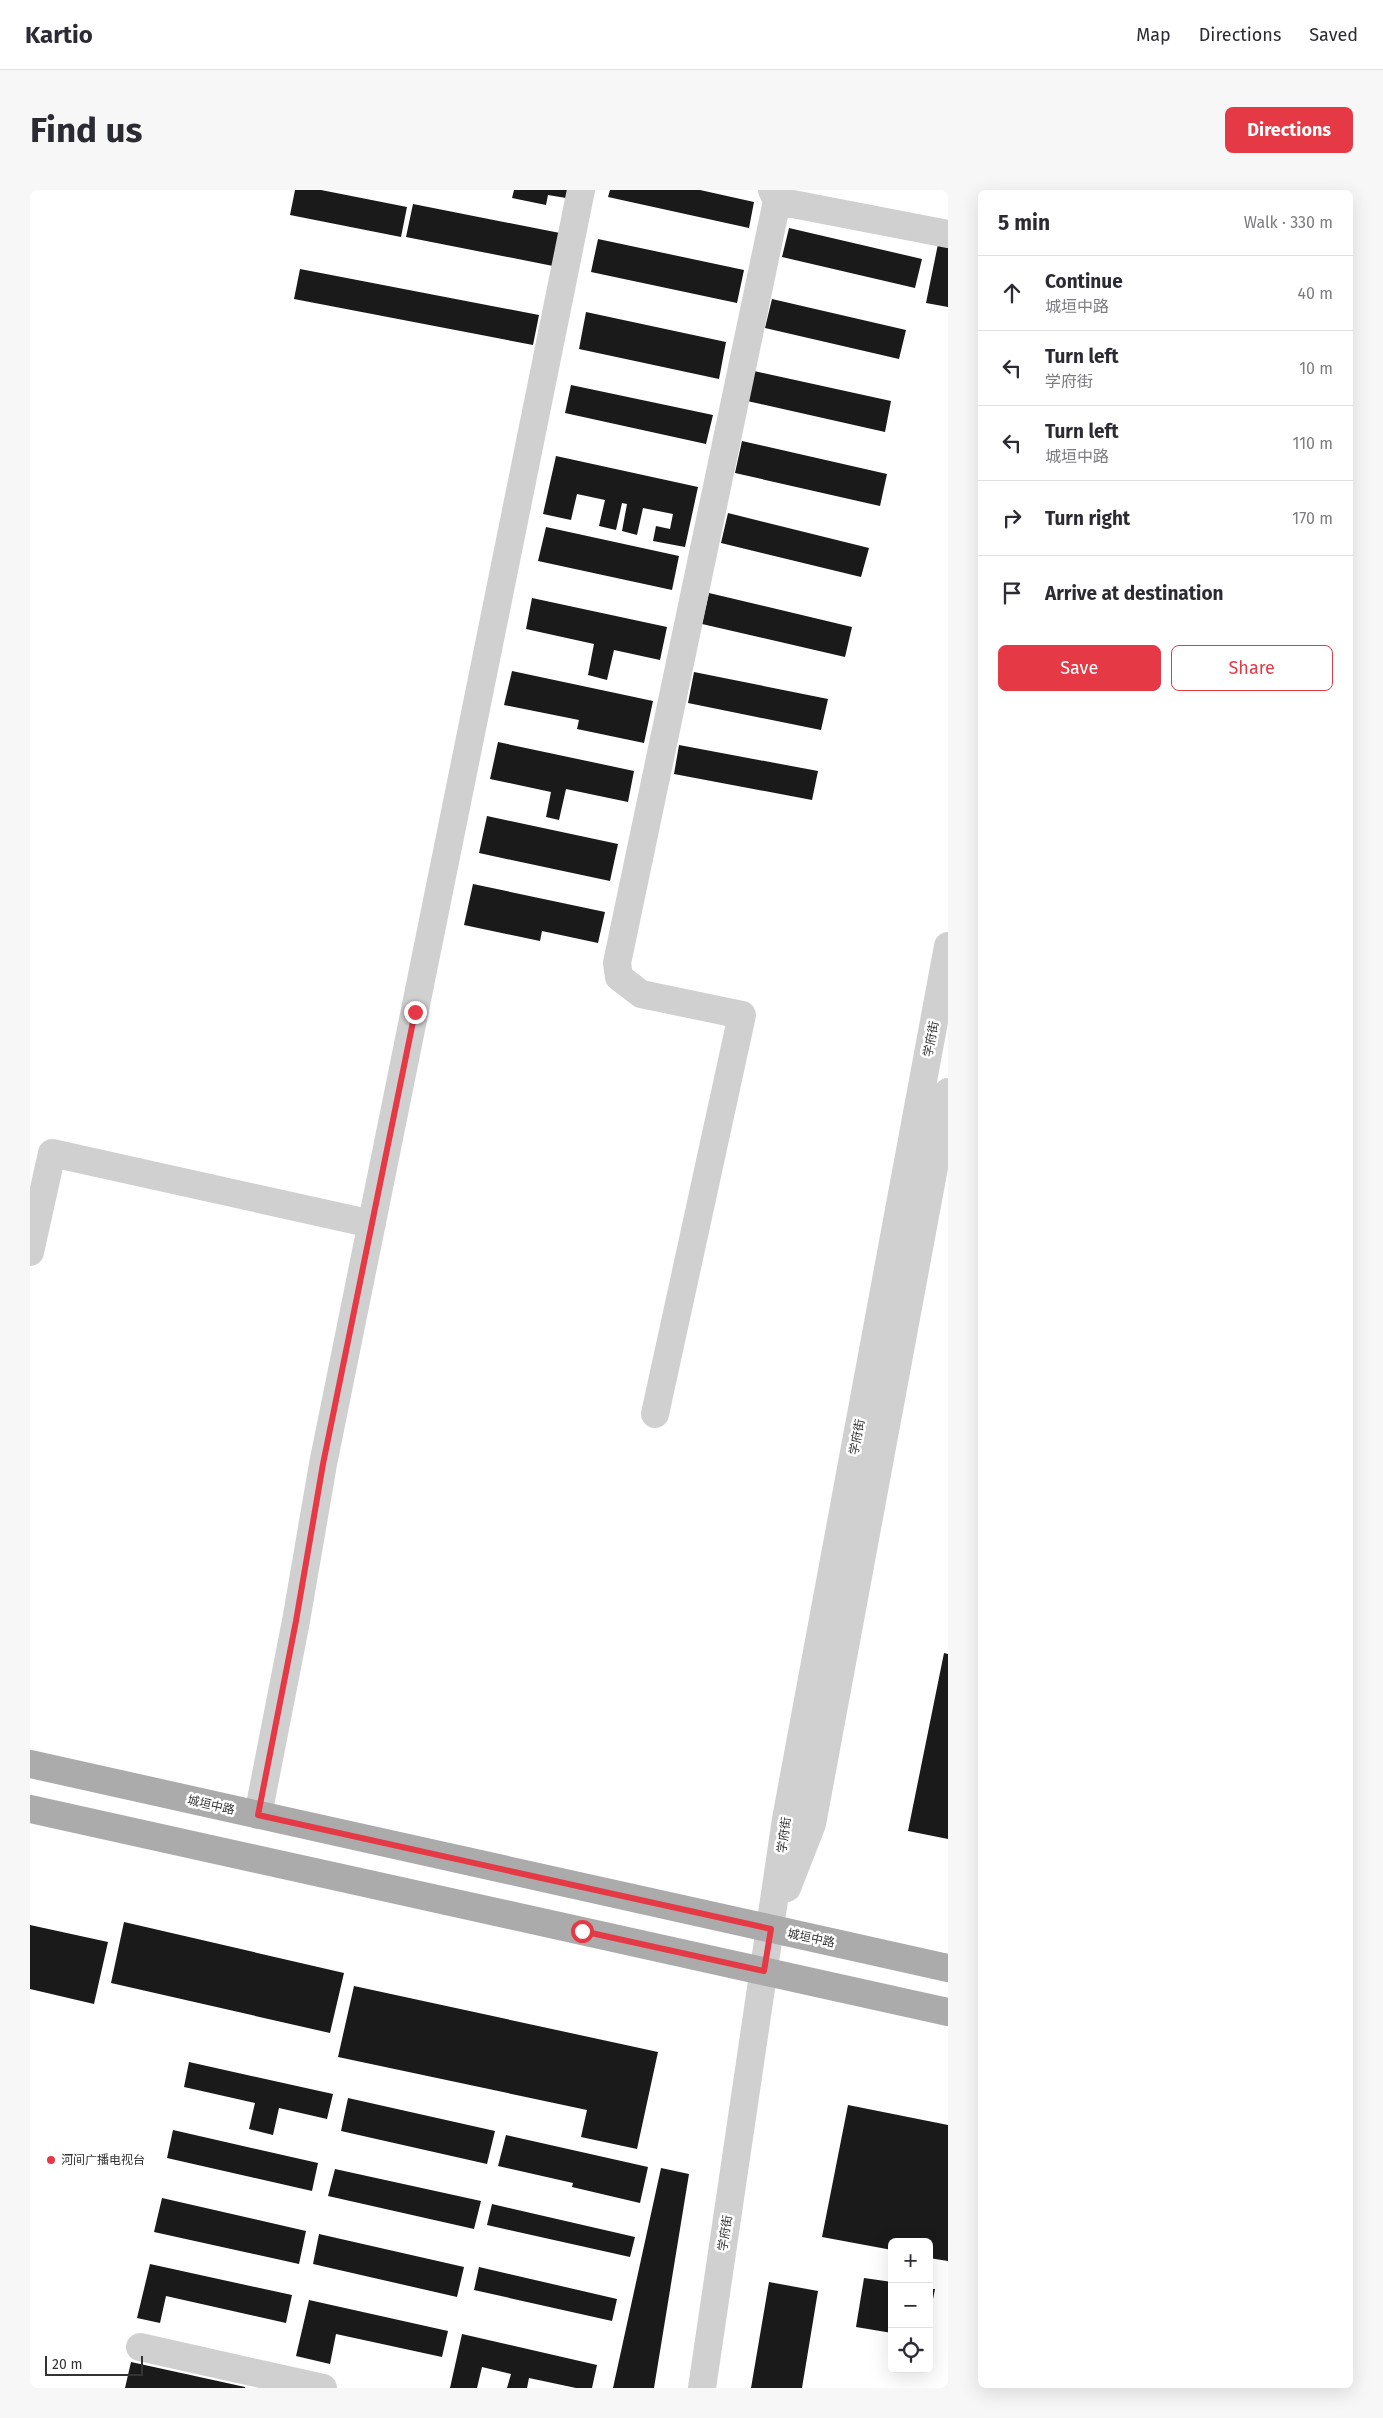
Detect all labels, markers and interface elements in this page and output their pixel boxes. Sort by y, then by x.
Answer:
text: Kartio [25,21,93,49]
text: Map [1136,24,1171,46]
text: Directions [1199,24,1281,46]
text: Saved [1309,24,1358,46]
button: Directions [1225,107,1353,153]
text: Find us [30,109,142,151]
text: 5 min [998,210,1050,236]
text: Walk · 330 m [1244,213,1333,232]
text: Continue [1045,270,1123,293]
icon: ahead [998,279,1026,307]
text: 40 m [1298,284,1333,303]
text: 城垣中路 [1045,297,1109,316]
text: Turn left [1045,345,1119,368]
icon: left [998,354,1026,382]
text: 10 m [1299,359,1333,378]
text: 学府街 [1045,372,1093,391]
text: Turn left [1045,420,1119,443]
icon: left [998,429,1026,457]
text: 110 m [1292,434,1333,453]
text: 城垣中路 [1045,447,1109,466]
icon: right [998,504,1026,532]
text: Turn right [1045,507,1130,530]
text: 170 m [1292,509,1333,528]
icon: arrive [998,579,1026,607]
text: Arrive at destination [1045,582,1224,605]
button: Save [998,645,1161,691]
button: Share [1171,645,1333,691]
route end [404,1001,427,1024]
street label: 学府街 [921,1020,941,1058]
street label: 学府街 [847,1418,867,1456]
street label: 城垣中路 [186,1793,236,1817]
street label: 学府街 [775,1816,793,1854]
route start [571,1920,594,1943]
street label: 城垣中路 [786,1926,836,1950]
place label: 河间广播电视台 [61,2153,145,2167]
marker: 河间广播电视台 [45,2154,57,2166]
street label: 学府街 [715,2214,735,2252]
map controls [888,2238,933,2373]
button: + [888,2238,933,2283]
button: − [888,2283,933,2328]
button: locate [888,2328,933,2373]
scale bar [45,2353,142,2376]
text: 20 m [52,2356,82,2373]

